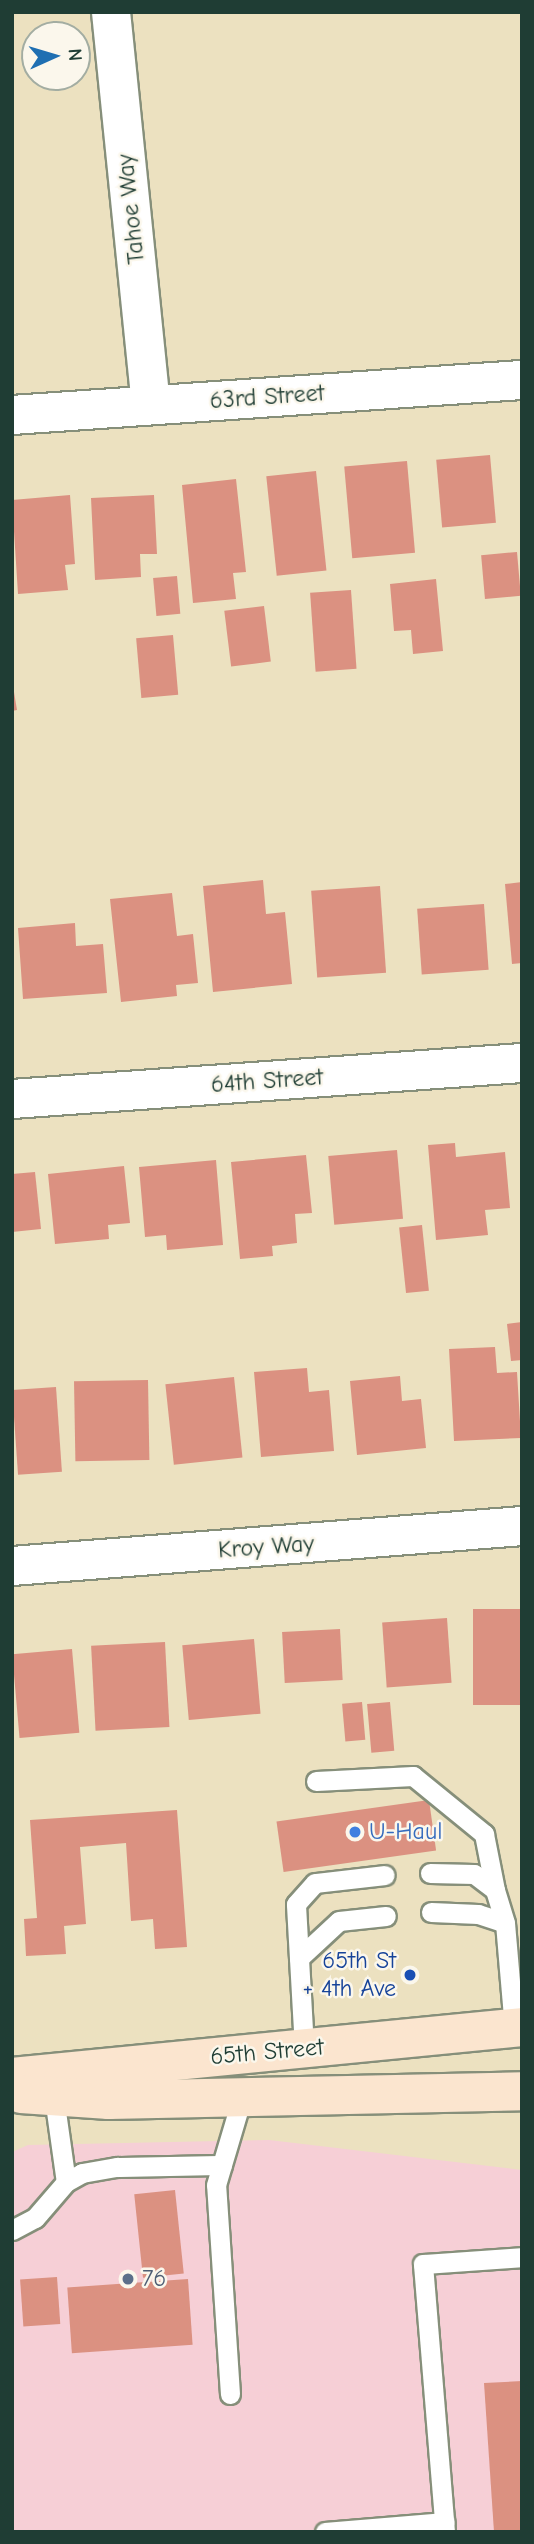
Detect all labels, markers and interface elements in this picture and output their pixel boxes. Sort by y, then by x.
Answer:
north arrow [21,21,91,91]
text: N [64,48,86,62]
street label: Tahoe Way [111,153,151,265]
street label: 63rd Street [209,379,325,415]
street label: 64th Street [210,1063,324,1099]
street label: Kroy Way [217,1529,315,1565]
place label: U-Haul [369,1818,442,1846]
marker: U-Haul [347,1824,363,1840]
place label: 65th St + 4th Ave [302,1947,396,2003]
marker: 65th St + 4th Ave [402,1967,418,1983]
street label: 65th Street [209,2033,325,2071]
place label: 76 [142,2265,166,2293]
marker: 76 [120,2271,136,2287]

